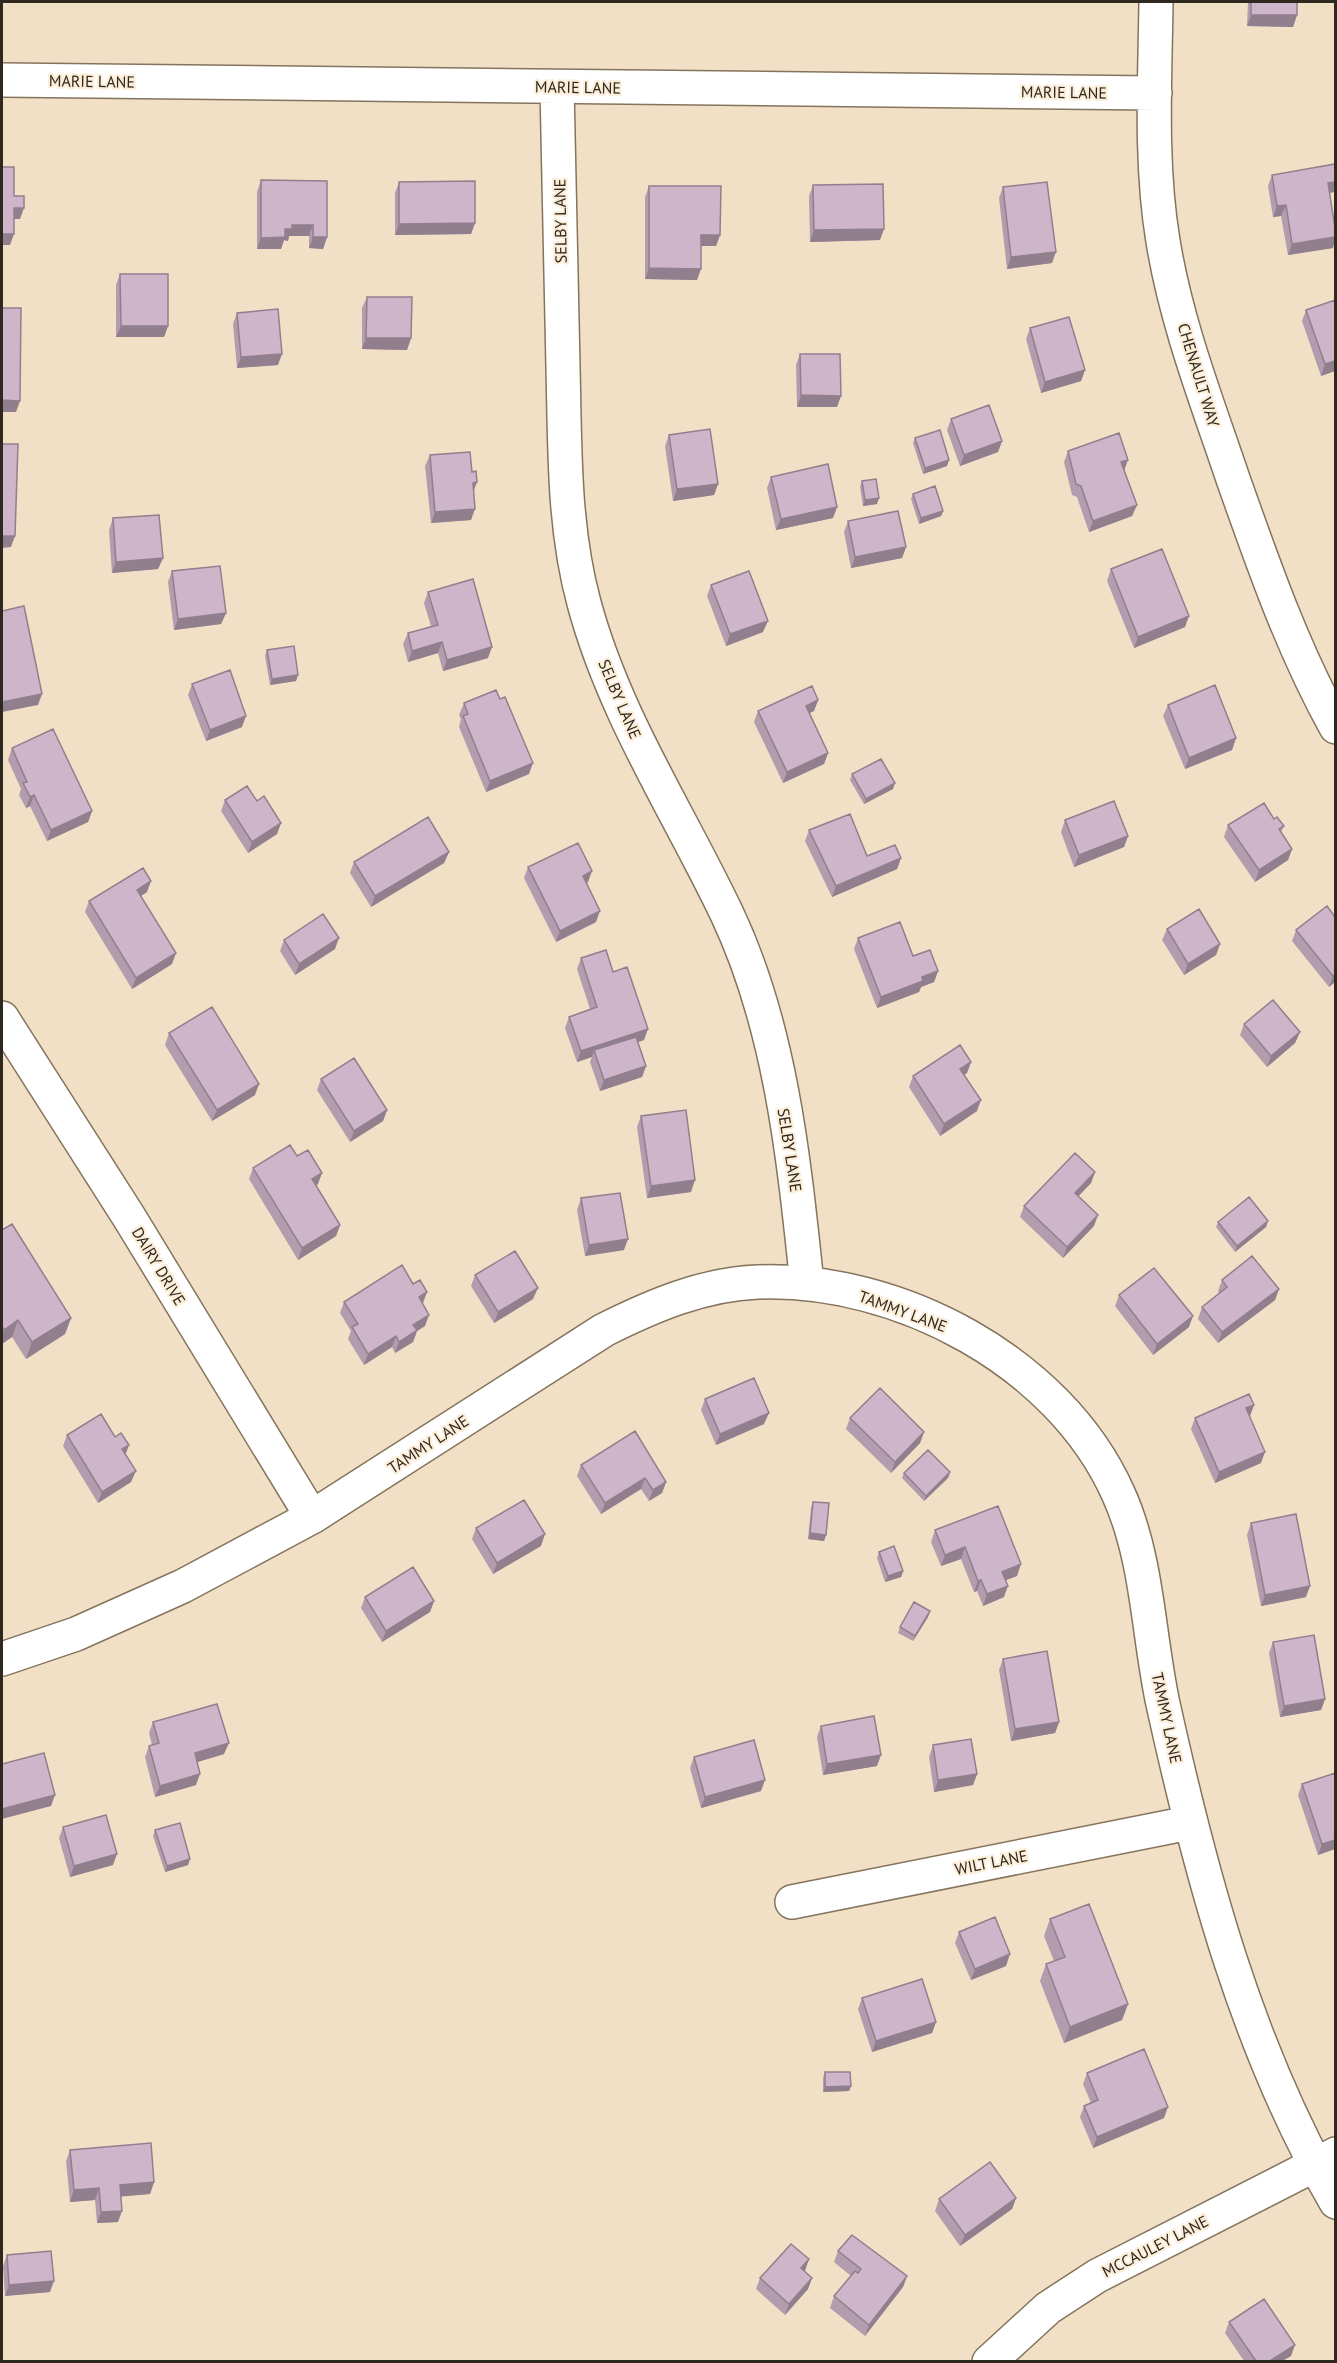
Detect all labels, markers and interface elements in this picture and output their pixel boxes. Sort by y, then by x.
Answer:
street label: MARIE LANE [49,70,135,92]
street label: MARIE LANE [535,76,621,98]
street label: MARIE LANE [1021,81,1107,103]
street label: SELBY LANE [549,179,571,263]
street label: CHENAULT WAY [1174,321,1224,429]
street label: SELBY LANE [594,656,646,742]
street label: SELBY LANE [774,1107,806,1193]
street label: DAIRY DRIVE [128,1223,190,1309]
street label: TAMMY LANE [856,1286,950,1336]
street label: TAMMY LANE [384,1410,472,1478]
street label: TAMMY LANE [1148,1671,1186,1765]
street label: WILT LANE [953,1845,1029,1879]
street label: MCCAULEY LANE [1099,2211,1211,2281]

